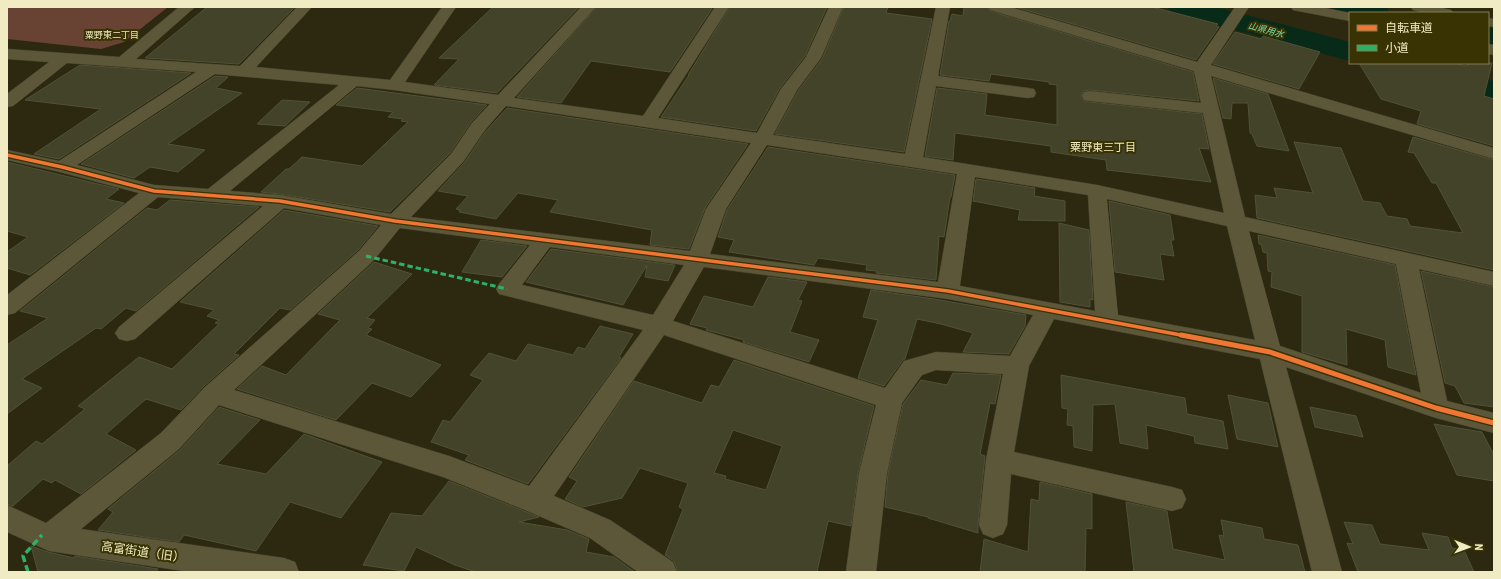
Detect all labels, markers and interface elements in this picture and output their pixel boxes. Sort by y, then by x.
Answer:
legend [1349,12,1489,64]
water label: 山県用水 [1247,21,1286,40]
text: 自転車道 [1385,21,1433,35]
district label: 粟野東二丁目 [85,30,139,40]
text: 小道 [1385,41,1409,55]
district label: 粟野東三丁目 [1070,141,1136,154]
north arrow [1449,527,1489,567]
street label: 高富街道（旧） [100,539,186,565]
text: N [1472,544,1485,551]

